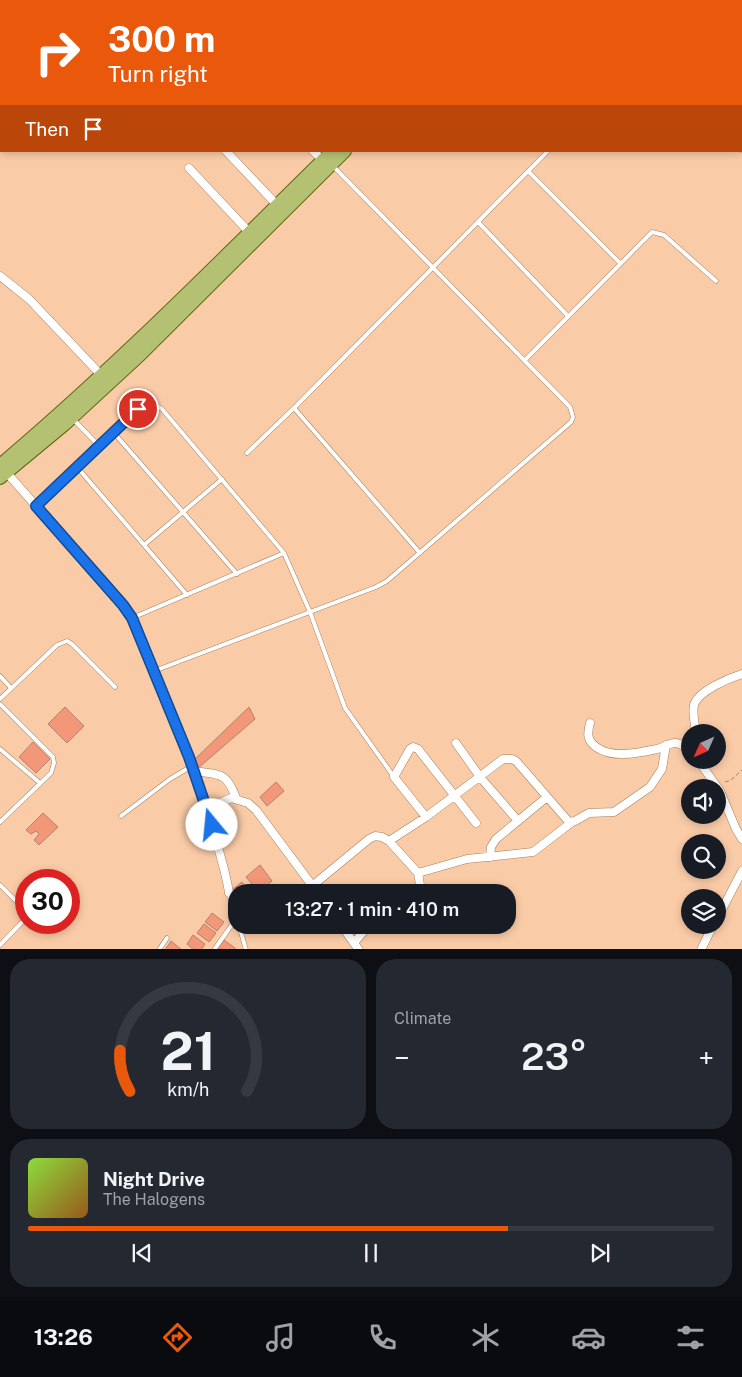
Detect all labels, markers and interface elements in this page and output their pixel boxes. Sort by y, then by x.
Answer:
text: 300 m [108,19,215,60]
icon: right [25,20,90,85]
text: Turn right [108,61,208,87]
icon: arrive [79,115,107,143]
text: Then [25,118,69,140]
pin [117,388,159,430]
icon: arrive [124,395,152,423]
north arrow [681,724,726,769]
map controls [681,724,726,934]
button: sound [681,779,726,824]
position arrow [185,798,237,850]
button: search [681,834,726,879]
speed limit sign: 30 [15,869,80,934]
button: layers [681,889,726,934]
text: 13:27 · 1 min · 410 m [285,898,459,920]
text: Climate [394,1009,451,1028]
text: 21 [160,1021,216,1082]
text: 23° [521,1034,587,1079]
text: − [394,1041,410,1074]
text: + [698,1041,714,1074]
text: km/h [167,1079,209,1100]
text: Night Drive [103,1168,205,1190]
text: The Halogens [103,1190,205,1209]
icon: previous [128,1239,156,1267]
icon: pause [357,1239,385,1267]
icon: next [586,1239,614,1267]
icon: directions [160,1320,195,1355]
icon: music [263,1320,298,1355]
icon: phone [365,1320,400,1355]
icon: climate [468,1320,503,1355]
icon: car [571,1320,606,1355]
icon: filters [673,1320,708,1355]
text: 13:26 [34,1324,93,1350]

